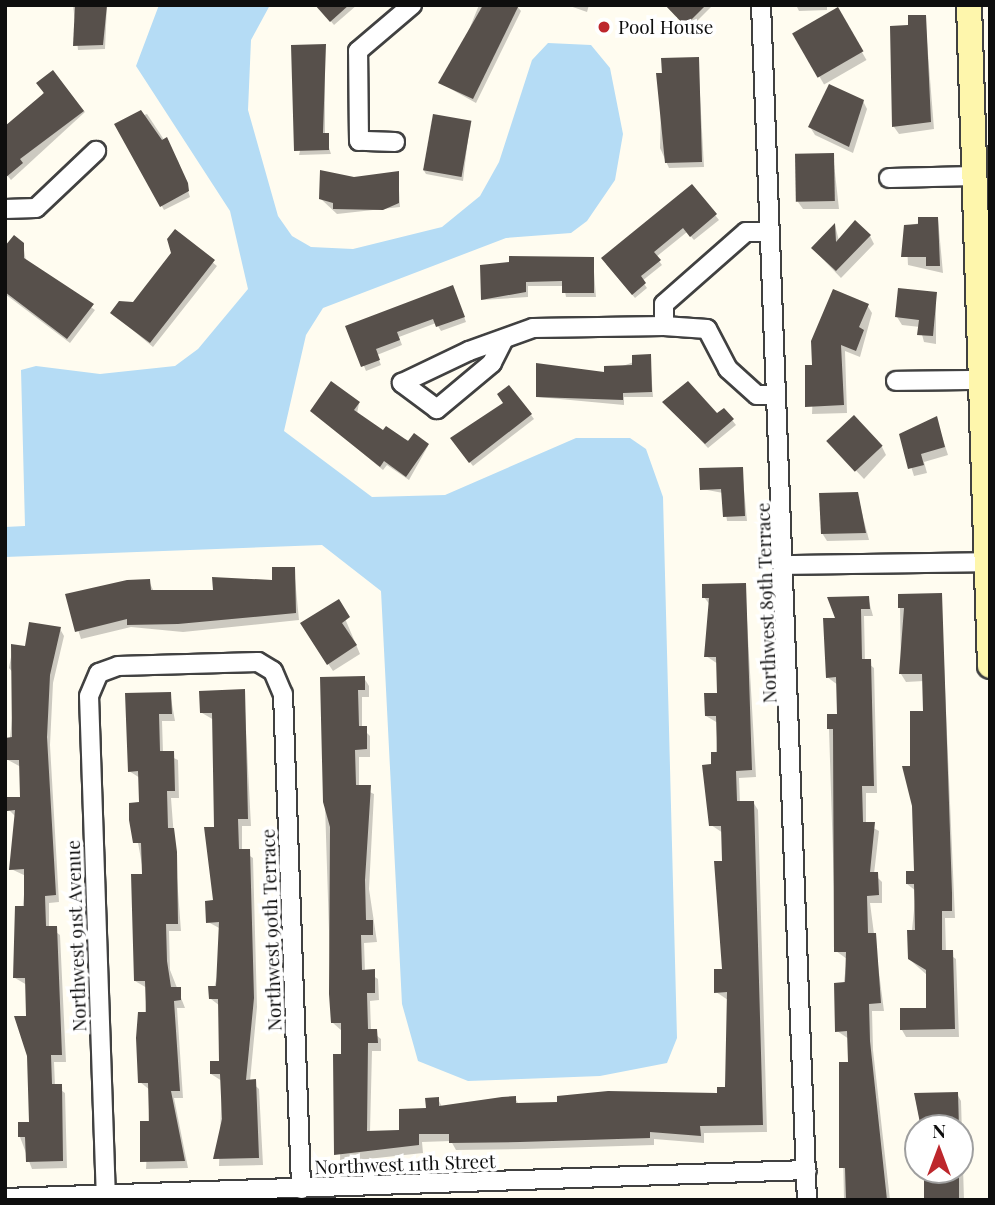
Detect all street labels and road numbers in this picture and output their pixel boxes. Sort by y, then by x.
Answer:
street label: Northwest 89th Terrace [751,502,781,704]
street label: Northwest 90th Terrace [256,828,286,1032]
street label: Northwest 91st Avenue [61,839,91,1033]
street label: Northwest 11th Street [314,1149,496,1179]

